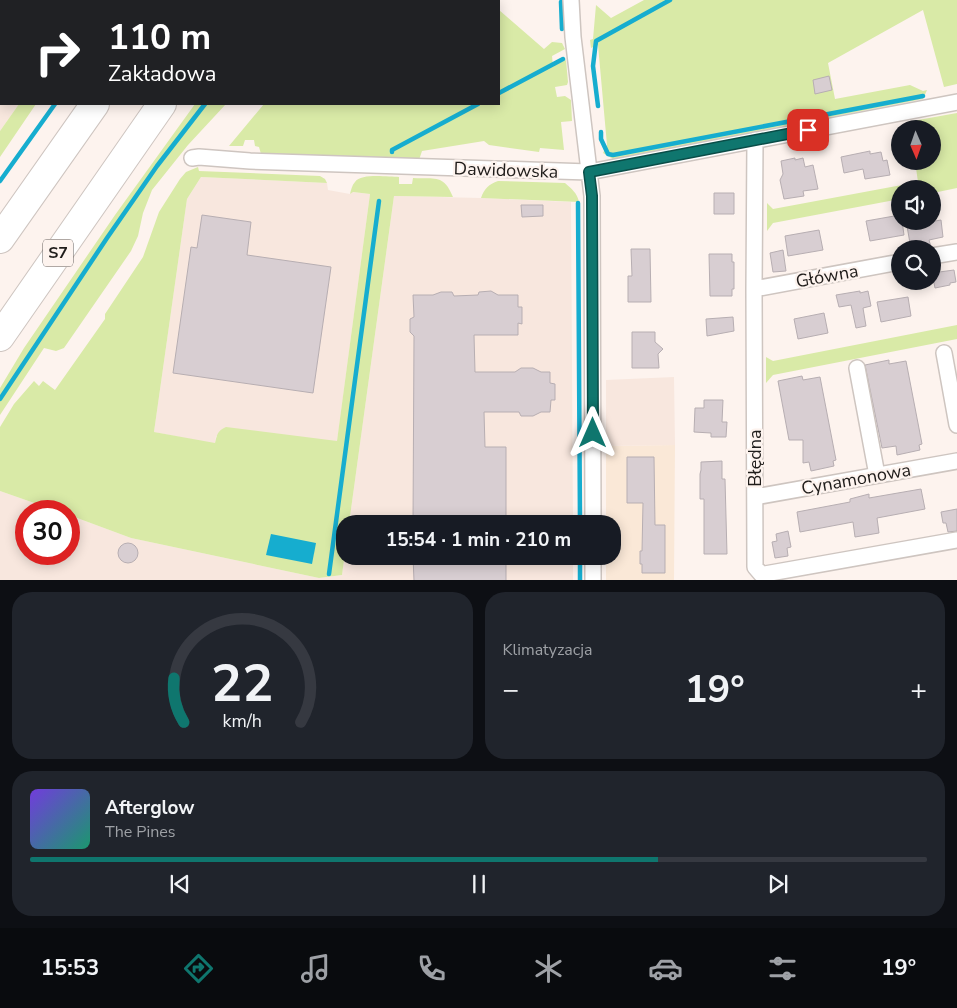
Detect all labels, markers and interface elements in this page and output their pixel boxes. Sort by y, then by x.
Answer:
text: 110 m [108,14,211,61]
icon: right [25,20,90,85]
text: Zakładowa [108,59,216,89]
pin [787,109,829,151]
icon: arrive [794,116,822,144]
north arrow [891,120,941,170]
map controls [891,120,941,290]
street label: Dawidowska [453,156,559,184]
button: sound [891,180,941,230]
road number: S7 [43,240,73,266]
button: search [891,240,941,290]
street label: Główna [794,259,860,293]
position arrow [566,406,618,458]
street label: Błędna [743,429,767,487]
street label: Cynamonowa [799,458,913,500]
speed limit sign: 30 [15,500,80,565]
text: 15:54 · 1 min · 210 m [386,527,571,553]
text: Klimatyzacja [503,639,592,661]
text: 22 [211,648,273,719]
text: 19° [685,664,745,715]
text: − [503,671,519,709]
text: + [910,671,927,709]
text: km/h [223,709,262,733]
text: Afterglow [105,795,195,821]
text: The Pines [105,821,175,843]
icon: previous [166,870,194,898]
icon: pause [465,870,493,898]
icon: next [764,870,792,898]
icon: directions [181,951,216,986]
icon: music [298,951,333,986]
icon: phone [414,951,449,986]
icon: climate [531,951,566,986]
icon: car [648,951,683,986]
icon: filters [765,951,800,986]
text: 15:53 [41,953,99,983]
text: 19° [881,953,916,983]

